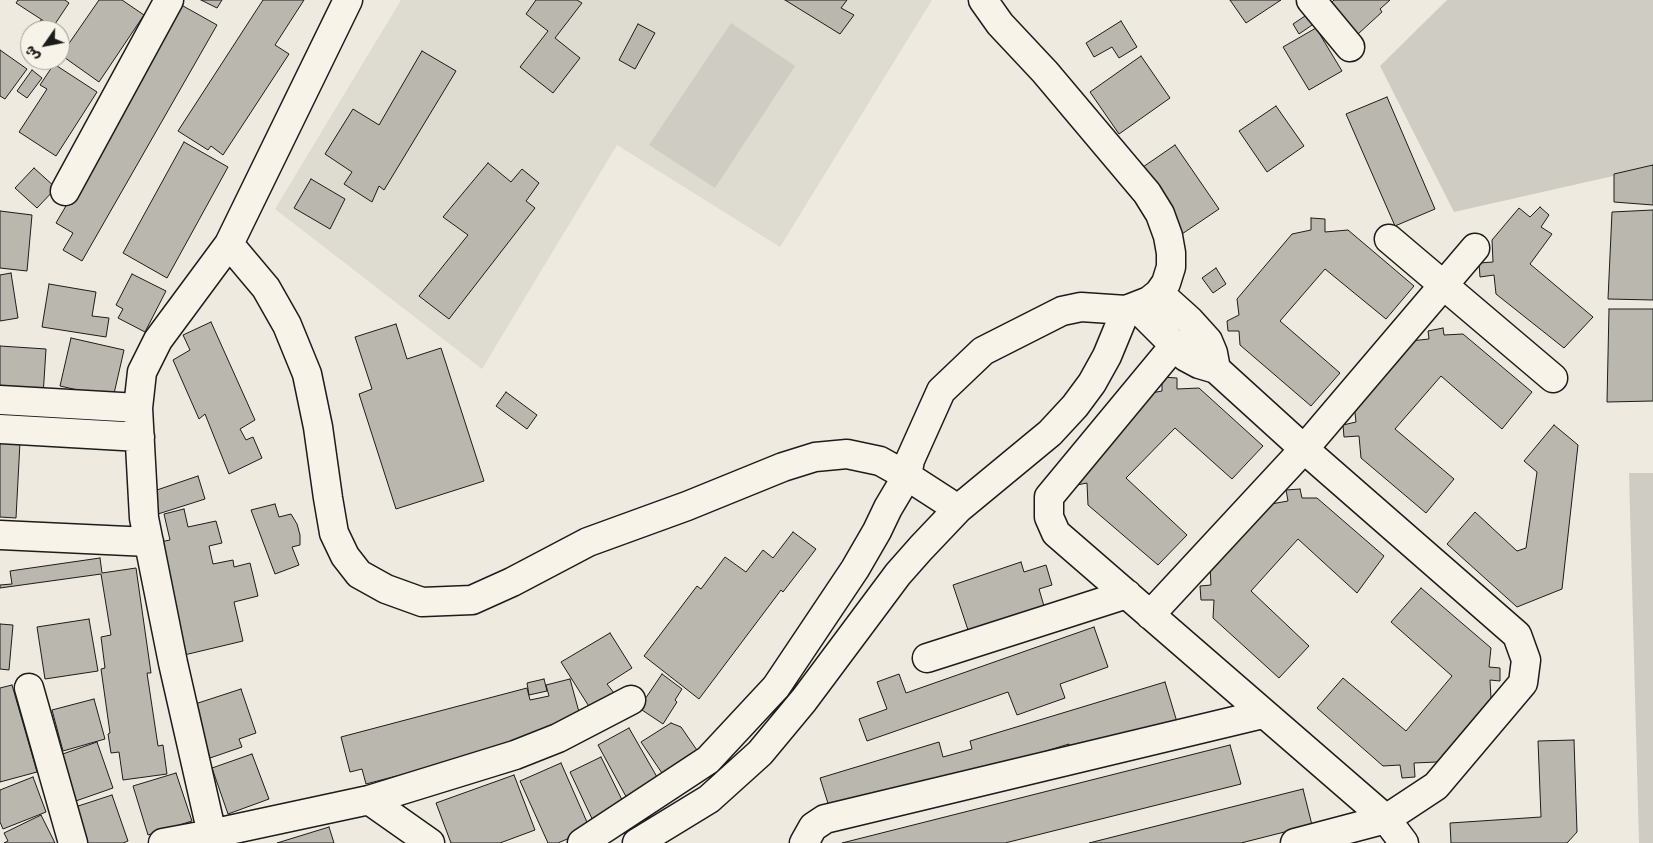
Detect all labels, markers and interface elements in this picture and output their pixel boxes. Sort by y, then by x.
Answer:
north arrow [20,20,70,70]
text: ش [20,41,46,65]

